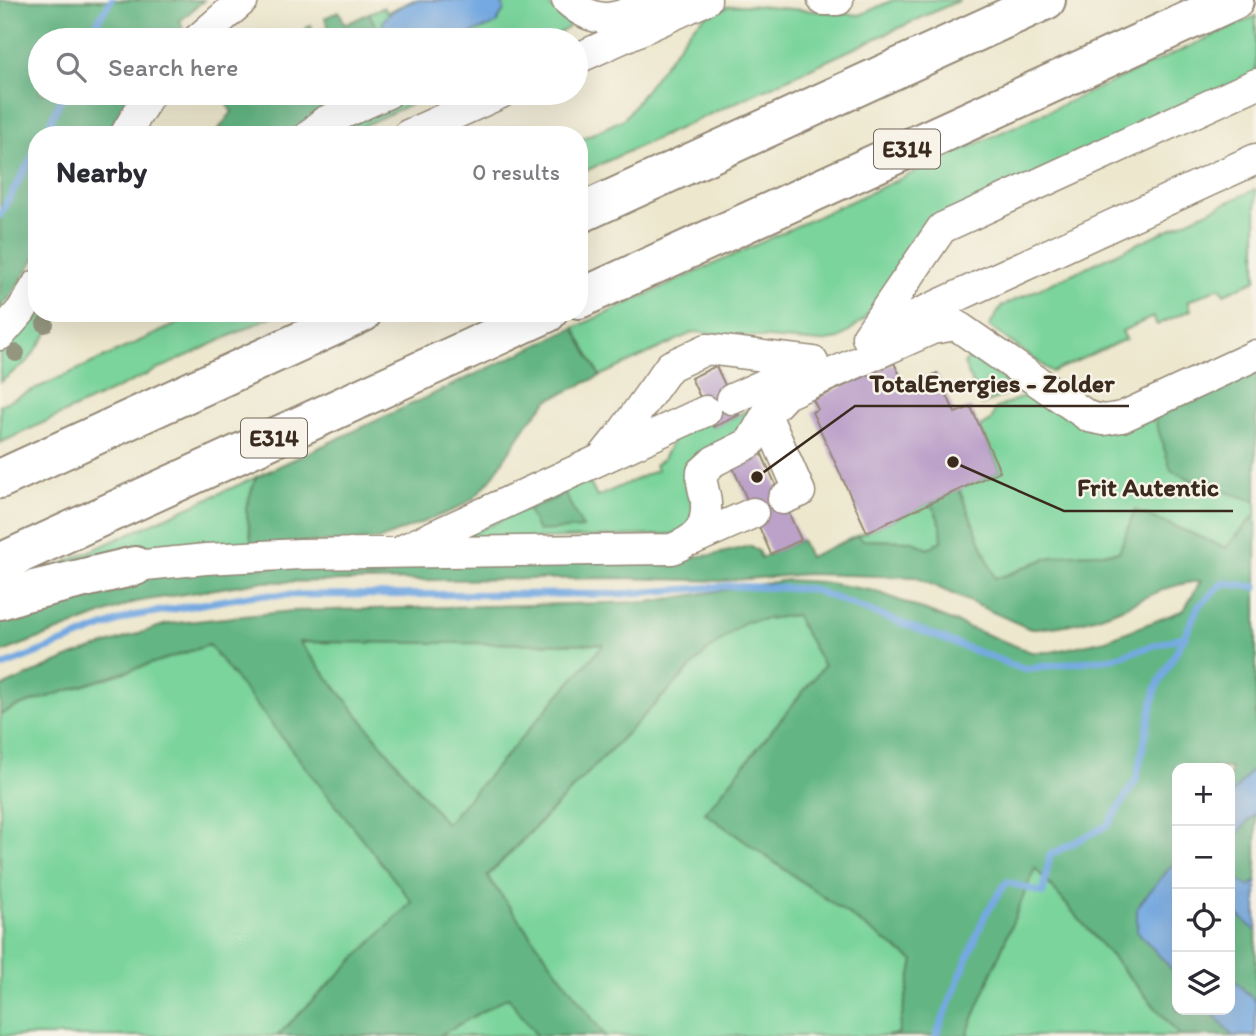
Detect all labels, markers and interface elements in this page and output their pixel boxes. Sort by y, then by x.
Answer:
search box [28,28,588,105]
icon: search [52,48,90,86]
text: Search here [108,51,238,83]
road number: E314 [874,130,940,168]
text: Nearby [56,153,147,190]
text: 0 results [472,158,560,186]
callout: TotalEnergies - Zolder [855,359,1129,406]
text: TotalEnergies - Zolder [868,367,1115,399]
road number: E314 [241,418,307,458]
callout: Frit Autentic [1064,464,1233,511]
text: Frit Autentic [1077,471,1219,503]
map controls [1172,763,1235,1015]
button: + [1172,763,1235,826]
button: − [1172,826,1235,889]
button: locate [1172,889,1235,952]
button: layers [1172,952,1235,1015]

